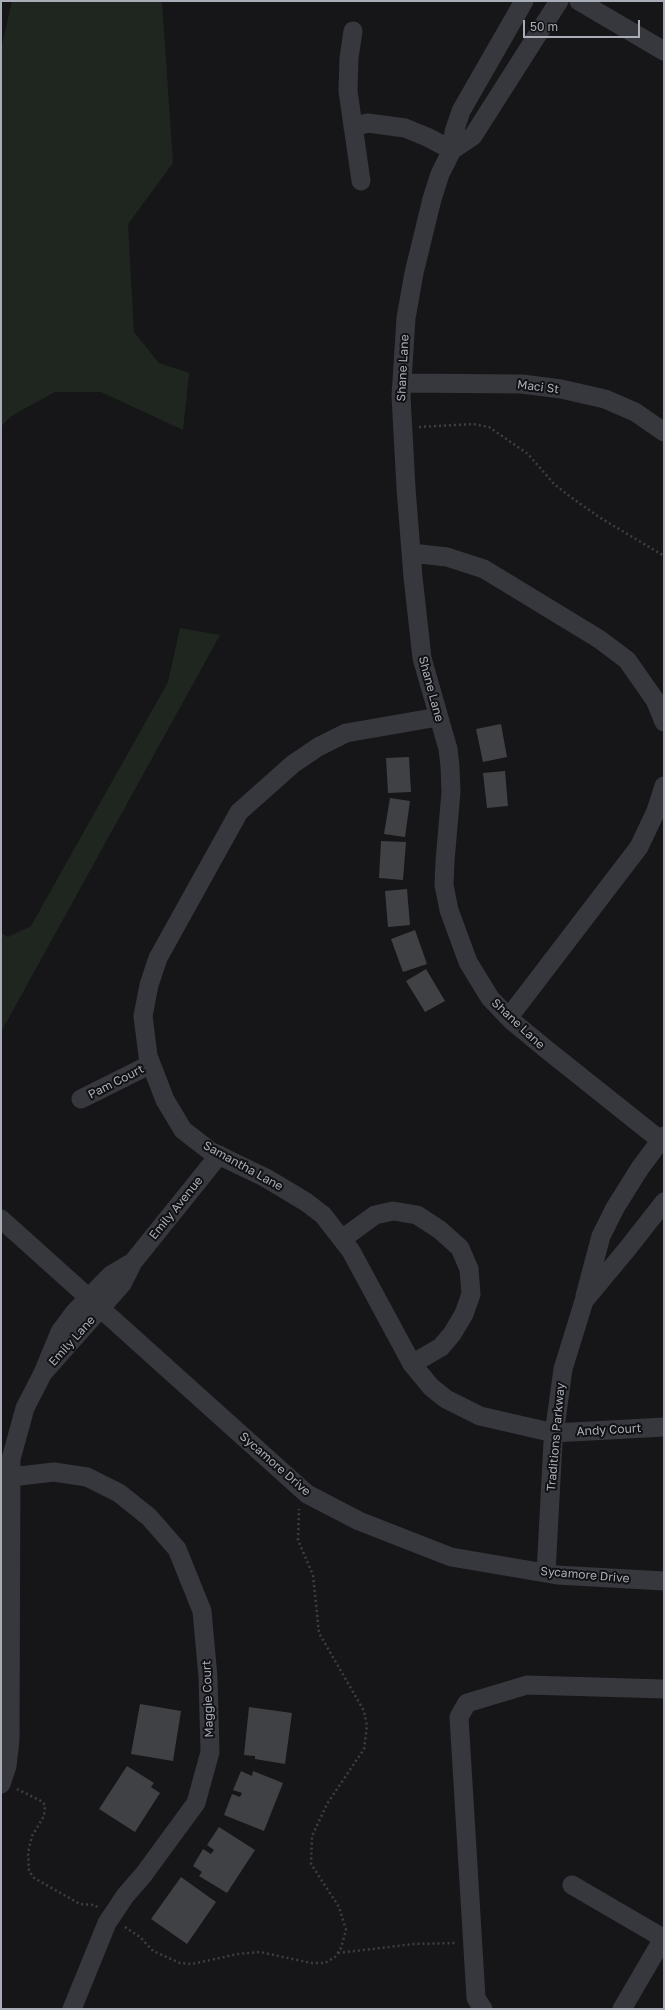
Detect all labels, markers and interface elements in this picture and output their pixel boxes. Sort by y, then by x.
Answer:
scale bar [525,12,642,38]
text: 50 m [530,19,558,34]
street label: Shane Lane [394,334,412,402]
street label: Maci St [516,377,560,397]
street label: Shane Lane [415,655,447,723]
street label: Shane Lane [488,996,548,1052]
street label: Pam Court [86,1062,146,1102]
street label: Samantha Lane [201,1138,285,1194]
street label: Emily Avenue [146,1174,206,1242]
street label: Emily Lane [46,1313,98,1369]
street label: Traditions Parkway [544,1382,568,1492]
street label: Andy Court [576,1421,642,1439]
street label: Sycamore Drive [237,1429,313,1499]
street label: Sycamore Drive [540,1564,630,1586]
street label: Maggie Court [199,1660,217,1738]

